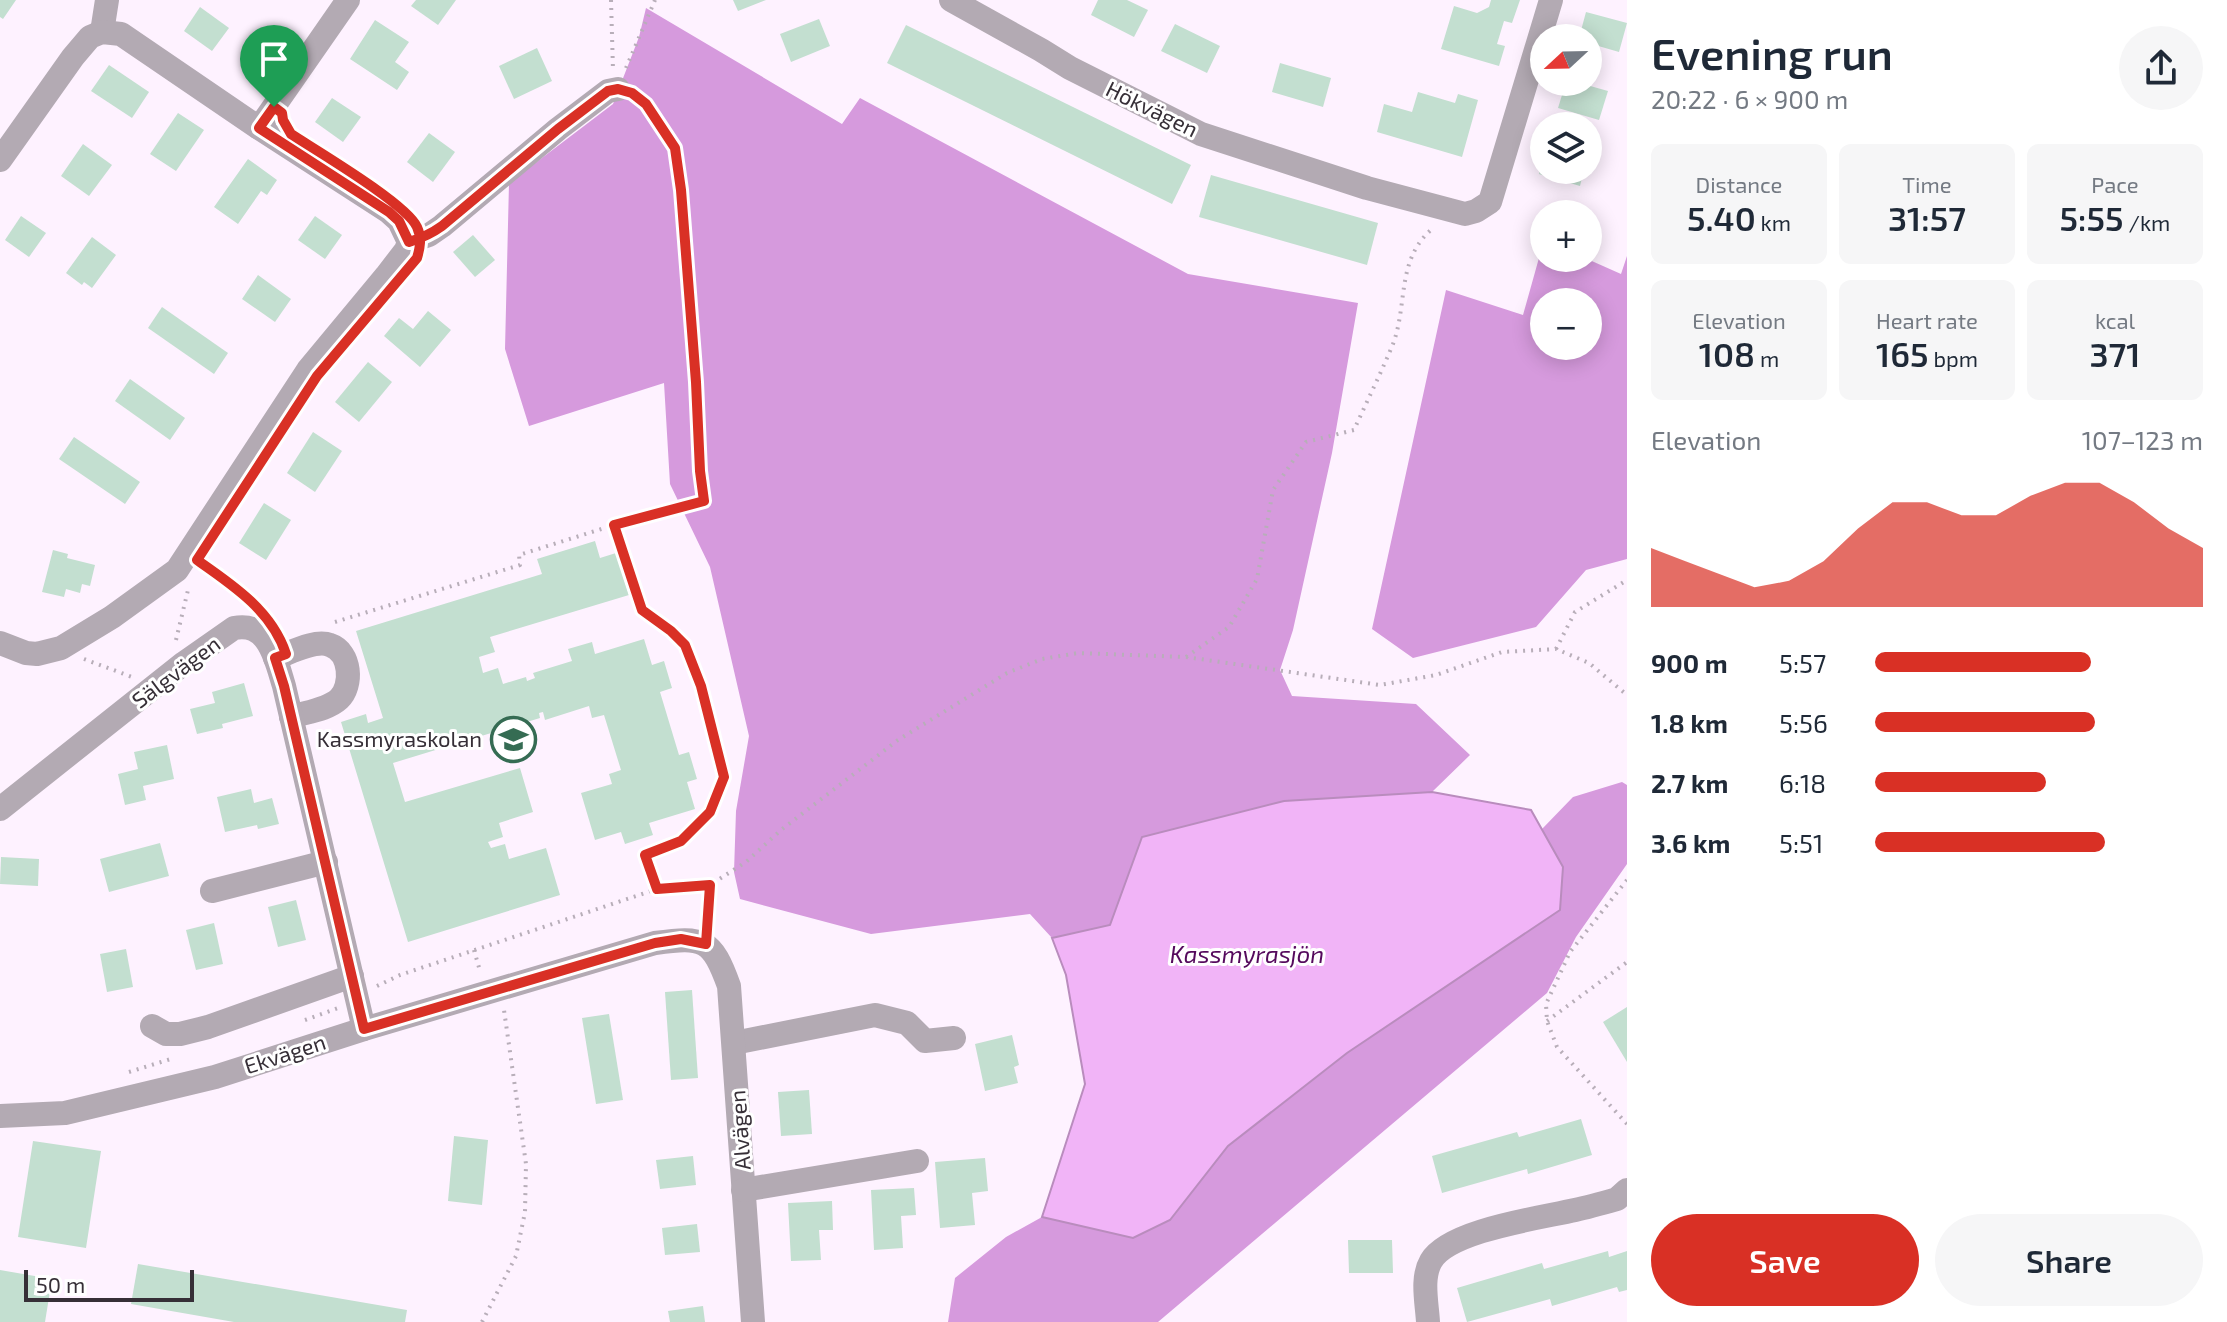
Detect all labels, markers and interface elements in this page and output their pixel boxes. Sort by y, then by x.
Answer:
north arrow [1530,24,1602,96]
map controls [1530,24,1602,360]
pin [240,25,308,107]
text: Evening run [1651,26,1893,79]
button: share [2119,26,2203,110]
icon: arrive [252,37,296,81]
street label: Hökvägen [1102,75,1203,141]
text: 20:22 · 6 × 900 m [1651,83,1848,114]
button: layers [1530,112,1602,184]
text: Distance [1696,171,1782,197]
text: Time [1902,171,1952,197]
text: Pace [2091,171,2139,197]
text: 5.40 [1687,197,1756,238]
text: 31:57 [1888,197,1966,238]
text: 5:55 [2060,197,2124,238]
button: + [1530,200,1602,272]
text: km [1756,209,1791,235]
text: /km [2124,209,2170,235]
button: − [1530,288,1602,360]
text: Elevation [1692,307,1786,333]
text: Heart rate [1876,307,1978,333]
text: kcal [2095,307,2135,333]
text: 108 [1699,333,1755,374]
text: 165 [1876,333,1929,374]
text: 371 [2089,333,2141,374]
text: m [1755,345,1779,371]
text: bpm [1929,345,1978,371]
text: Elevation [1651,424,1761,455]
text: 107–123 m [2082,424,2203,455]
street label: Sälgvägen [126,630,225,713]
text: 900 m [1651,647,1728,678]
text: 5:57 [1779,647,1826,678]
text: 1.8 km [1651,707,1728,738]
text: 5:56 [1779,707,1828,738]
school or university icon: Kassmyraskolan [489,715,537,763]
place label: Kassmyraskolan [317,725,482,751]
text: 2.7 km [1651,767,1728,798]
text: 6:18 [1779,767,1826,798]
text: 3.6 km [1651,827,1730,858]
text: 5:51 [1779,827,1823,858]
water label: Kassmyrasjön [1170,939,1324,968]
street label: Ekvägen [241,1028,329,1078]
street label: Alvägen [723,1089,755,1171]
button: Save [1651,1214,1919,1306]
button: Share [1935,1214,2203,1306]
scale bar [24,1266,194,1302]
text: 50 m [36,1271,85,1297]

